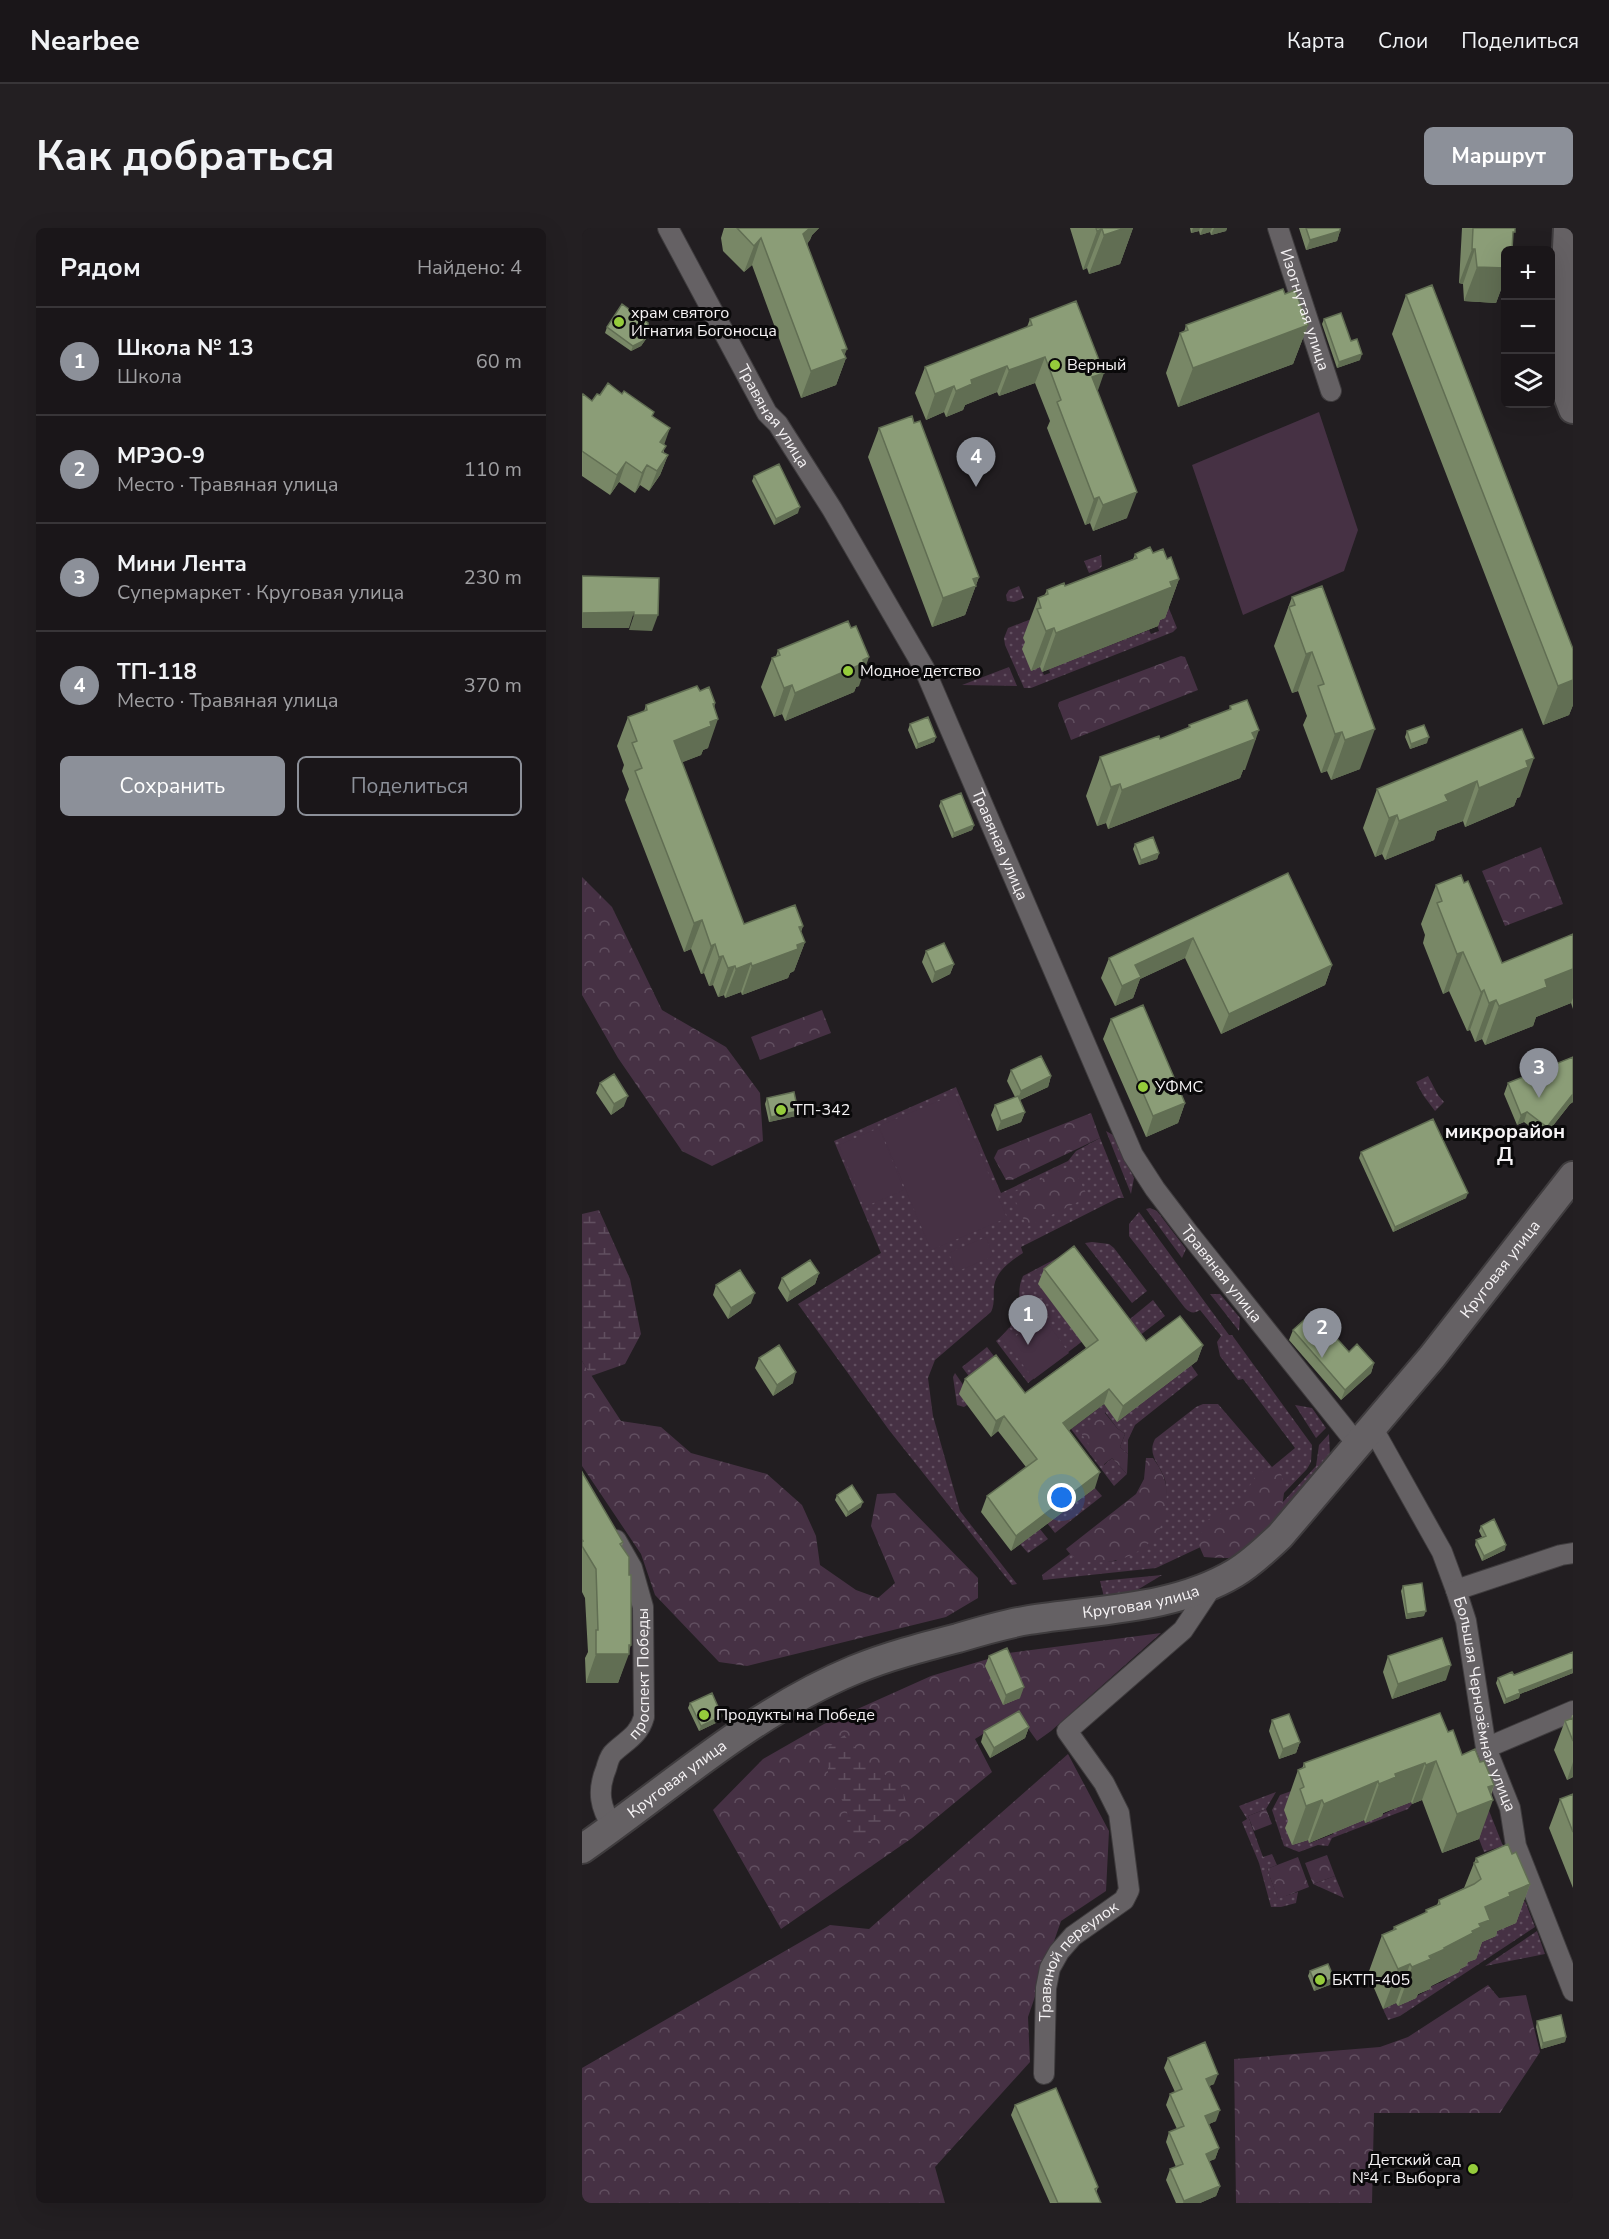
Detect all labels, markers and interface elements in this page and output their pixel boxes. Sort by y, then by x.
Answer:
text: Nearbee [30,22,140,60]
text: Карта [1287,27,1345,55]
text: Слои [1378,27,1428,55]
text: Поделиться [1461,27,1579,55]
button: Маршрут [1424,127,1573,185]
text: Как добраться [36,128,335,185]
street label: Изогнутая улица [1275,246,1335,373]
map controls [1501,246,1555,408]
button: + [1501,246,1555,300]
text: Рядом [60,250,141,285]
text: Найдено: 4 [417,254,522,281]
button: − [1501,300,1555,354]
place label: храм святого Игнатия Богоносца [631,302,777,342]
marker: храм святого Игнатия Богоносца [612,315,626,329]
text: Школа № 13 [117,333,254,363]
text: 1 [74,348,86,375]
text: 60 m [476,348,522,375]
place label: Верный [1067,354,1126,376]
button: layers [1501,354,1555,408]
marker: Верный [1048,358,1062,372]
street label: Травяная улица [732,361,814,472]
text: Школа [117,363,182,390]
pin: 4 [956,438,996,487]
text: МРЭО-9 [117,441,205,471]
text: 2 [74,456,86,483]
text: 110 m [464,456,522,483]
text: Место · Травяная улица [117,471,339,498]
text: Мини Лента [117,549,247,579]
text: 3 [74,564,86,591]
text: 230 m [464,564,522,591]
text: Супермаркет · Круговая улица [117,579,404,606]
text: ТП-118 [117,657,197,687]
place label: Модное детство [860,660,981,682]
marker: Модное детство [841,664,855,678]
text: 4 [74,672,86,699]
text: 370 m [464,672,522,699]
text: Место · Травяная улица [117,687,339,714]
button: Сохранить [60,756,285,816]
button: Поделиться [297,756,522,816]
street label: Травяная улица [966,785,1033,904]
pin: 3 [1520,1048,1558,1098]
place label: УФМС [1154,1076,1203,1098]
marker: УФМС [1136,1080,1150,1094]
place label: ТП-342 [793,1099,850,1121]
marker: ТП-342 [774,1103,788,1117]
district label: микрорайон Д [1445,1118,1565,1168]
street label: Круговая улица [1455,1216,1546,1323]
street label: Травяная улица [1175,1221,1267,1327]
pin: 1 [1008,1296,1048,1345]
pin: 2 [1302,1308,1342,1358]
your location [1047,1483,1076,1512]
street label: Круговая улица [1081,1580,1202,1624]
street label: Большая Чернозёмная улица [1448,1594,1521,1815]
street label: проспект Победы [623,1608,656,1745]
place label: Продукты на Победе [716,1704,875,1726]
marker: Продукты на Победе [697,1708,711,1722]
street label: Круговая улица [623,1735,731,1823]
street label: Травяной переулок [1034,1896,1123,2022]
place label: БКТП-405 [1332,1969,1410,1991]
marker: БКТП-405 [1313,1973,1327,1987]
place label: Детский сад №4 г. Выборга [1352,2149,1462,2189]
marker: Детский сад №4 г. Выборга [1466,2162,1480,2176]

